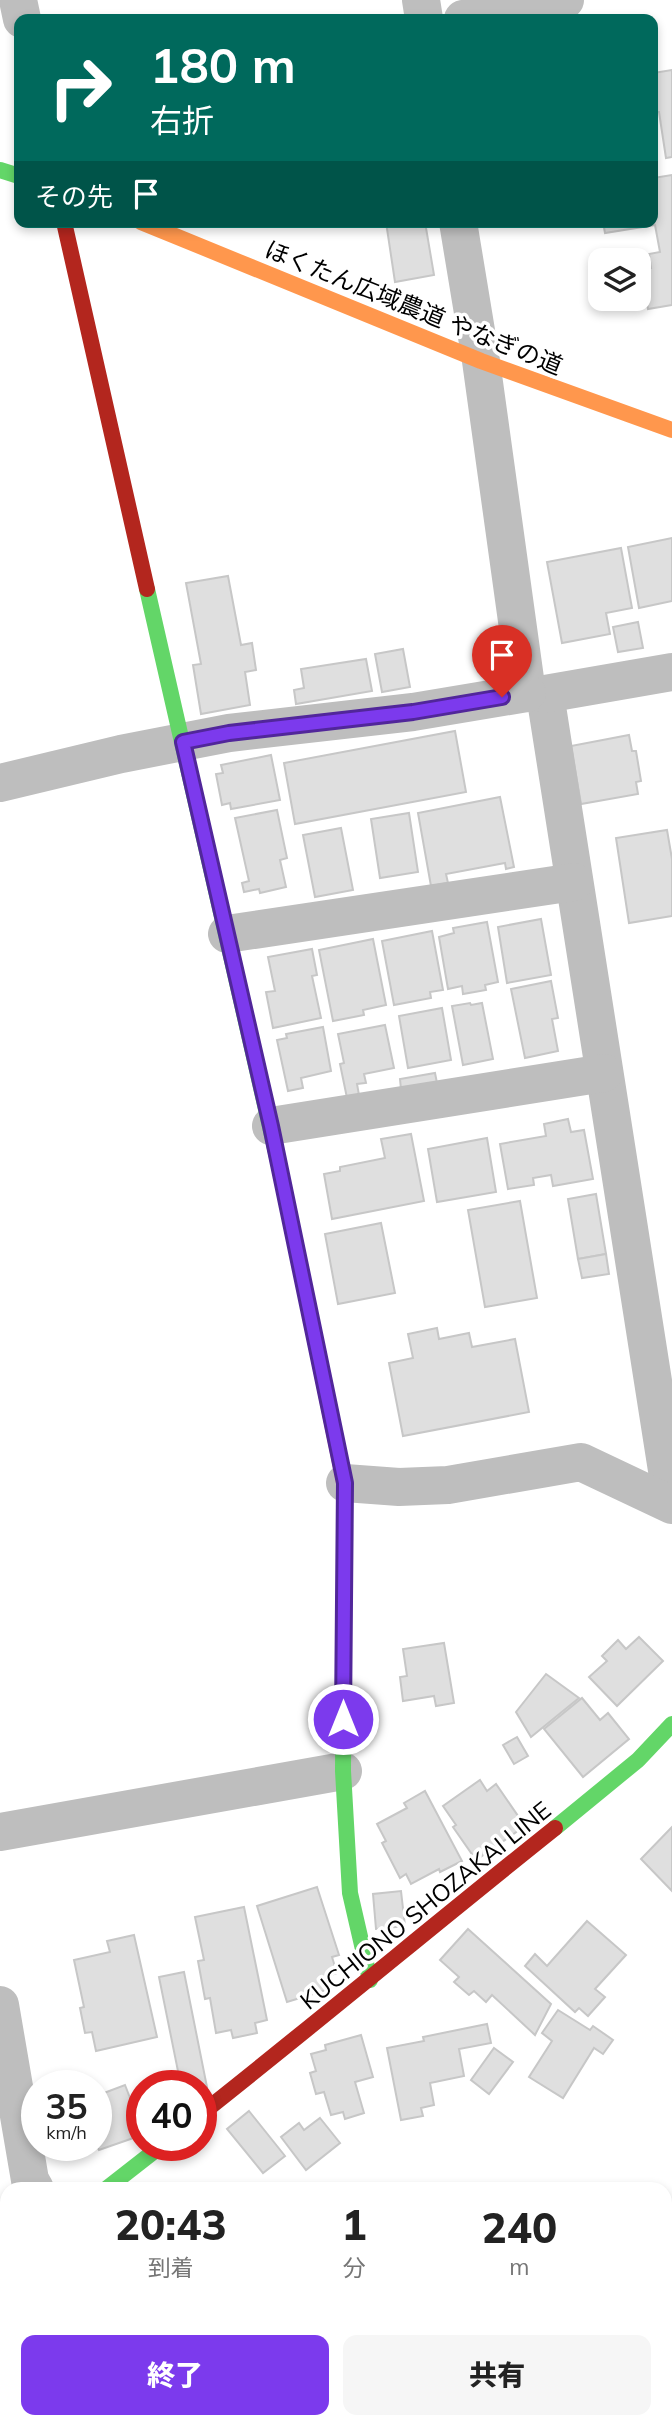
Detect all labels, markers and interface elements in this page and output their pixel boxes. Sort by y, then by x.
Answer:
text: 180 m [150,34,296,95]
icon: right [35,42,126,133]
text: 右折 [150,100,214,140]
icon: arrive [127,175,165,213]
text: その先 [35,180,113,213]
street label: ほくたん広域農道 やなぎの道 [261,233,567,381]
map controls [588,248,651,311]
button: layers [588,248,651,311]
pin [472,625,532,697]
icon: arrive [483,636,521,674]
position arrow [306,1682,380,1756]
street label: KUCHIONO SHOZAKAI LINE [294,1795,556,2015]
speed limit sign: 40 [126,2070,217,2161]
text: 35 [45,2084,88,2128]
text: km/h [46,2121,87,2144]
text: 20:43 [115,2198,227,2251]
text: 1 [341,2198,367,2251]
text: 240 [482,2201,557,2254]
text: m [509,2252,529,2281]
text: 到着 [148,2253,194,2282]
text: 分 [343,2253,366,2282]
button: 終了 [21,2335,329,2415]
button: 共有 [343,2335,651,2415]

